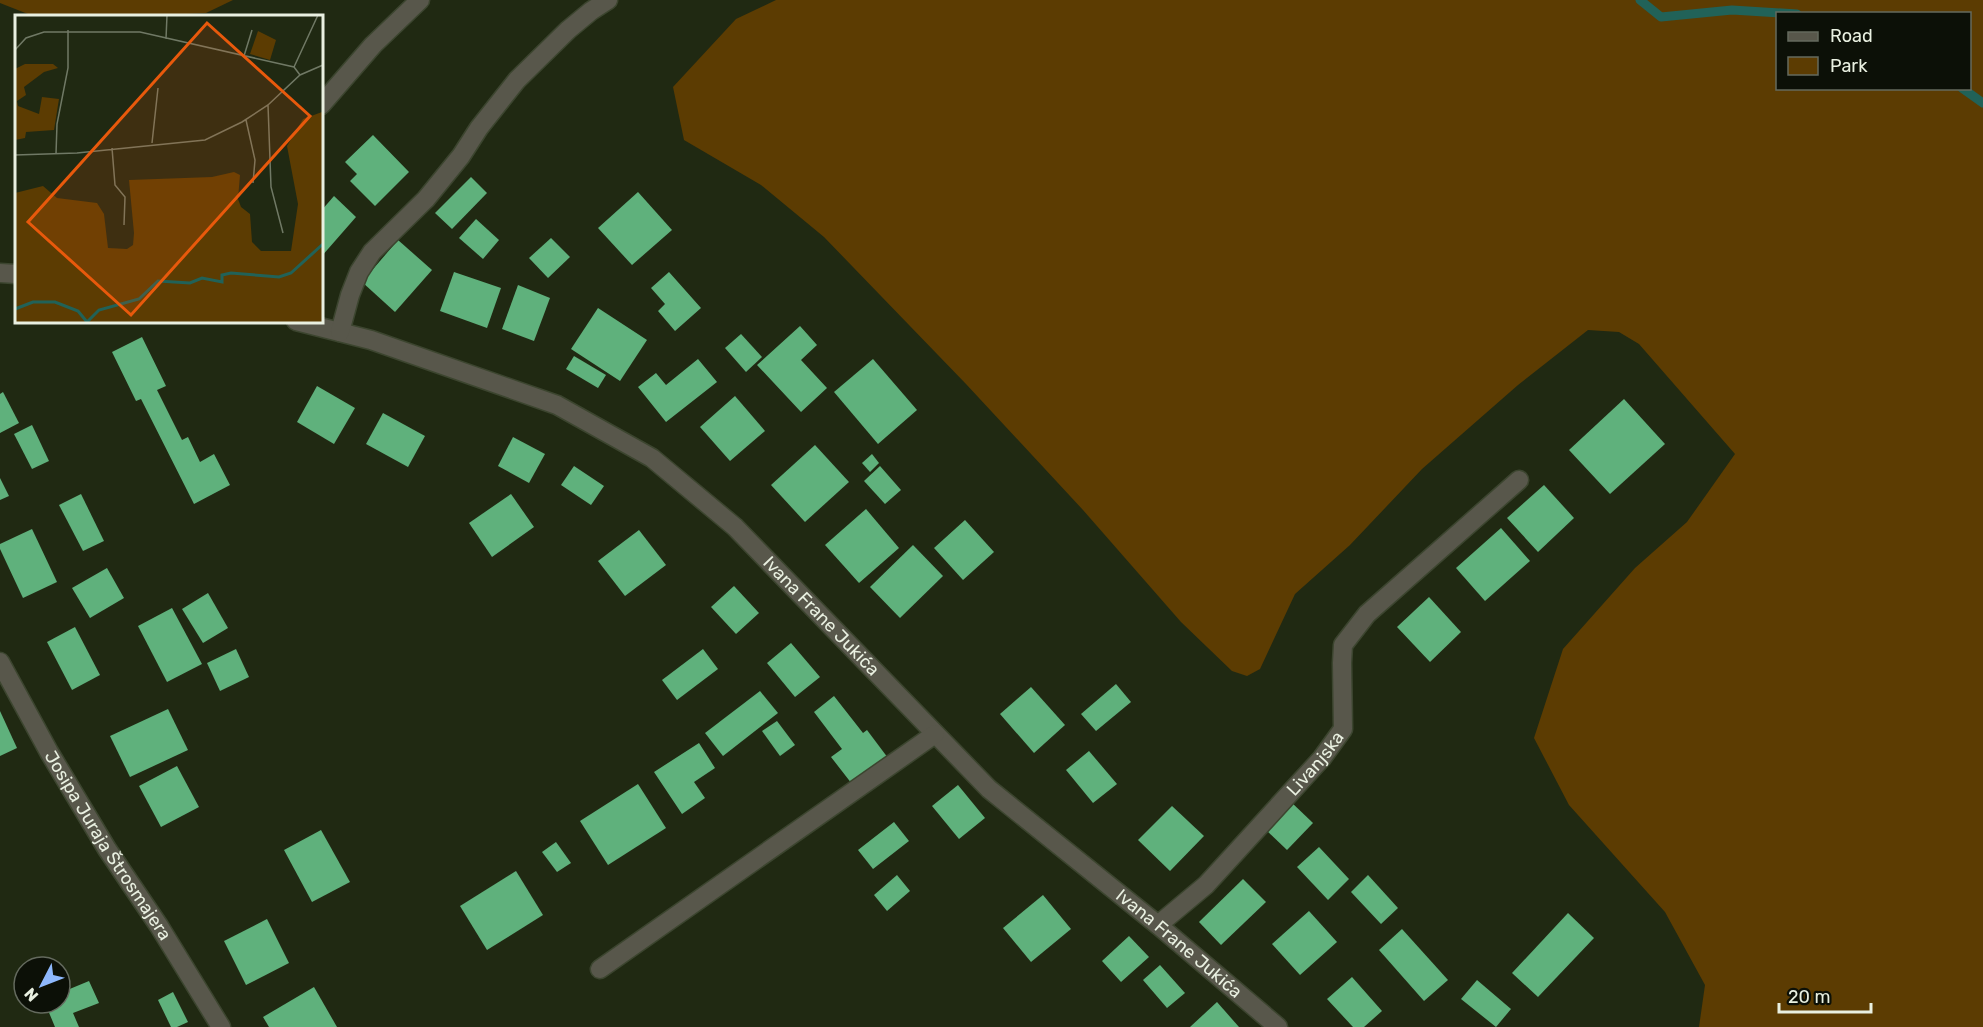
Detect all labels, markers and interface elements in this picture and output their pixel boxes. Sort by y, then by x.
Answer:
legend [1776,12,1971,90]
inset map [15,15,322,322]
text: Road [1830,25,1873,47]
text: Park [1830,55,1868,77]
street label: Ivana Frane Jukića [758,552,884,680]
street label: Livanjska [1282,727,1349,800]
street label: Josipa Juraja Štrosmajera [40,747,176,944]
street label: Ivana Frane Jukića [1111,885,1247,1003]
north arrow [12,955,72,1015]
scale bar [1779,976,1870,1014]
text: N [20,984,42,1005]
text: 20 m [1788,986,1830,1008]

